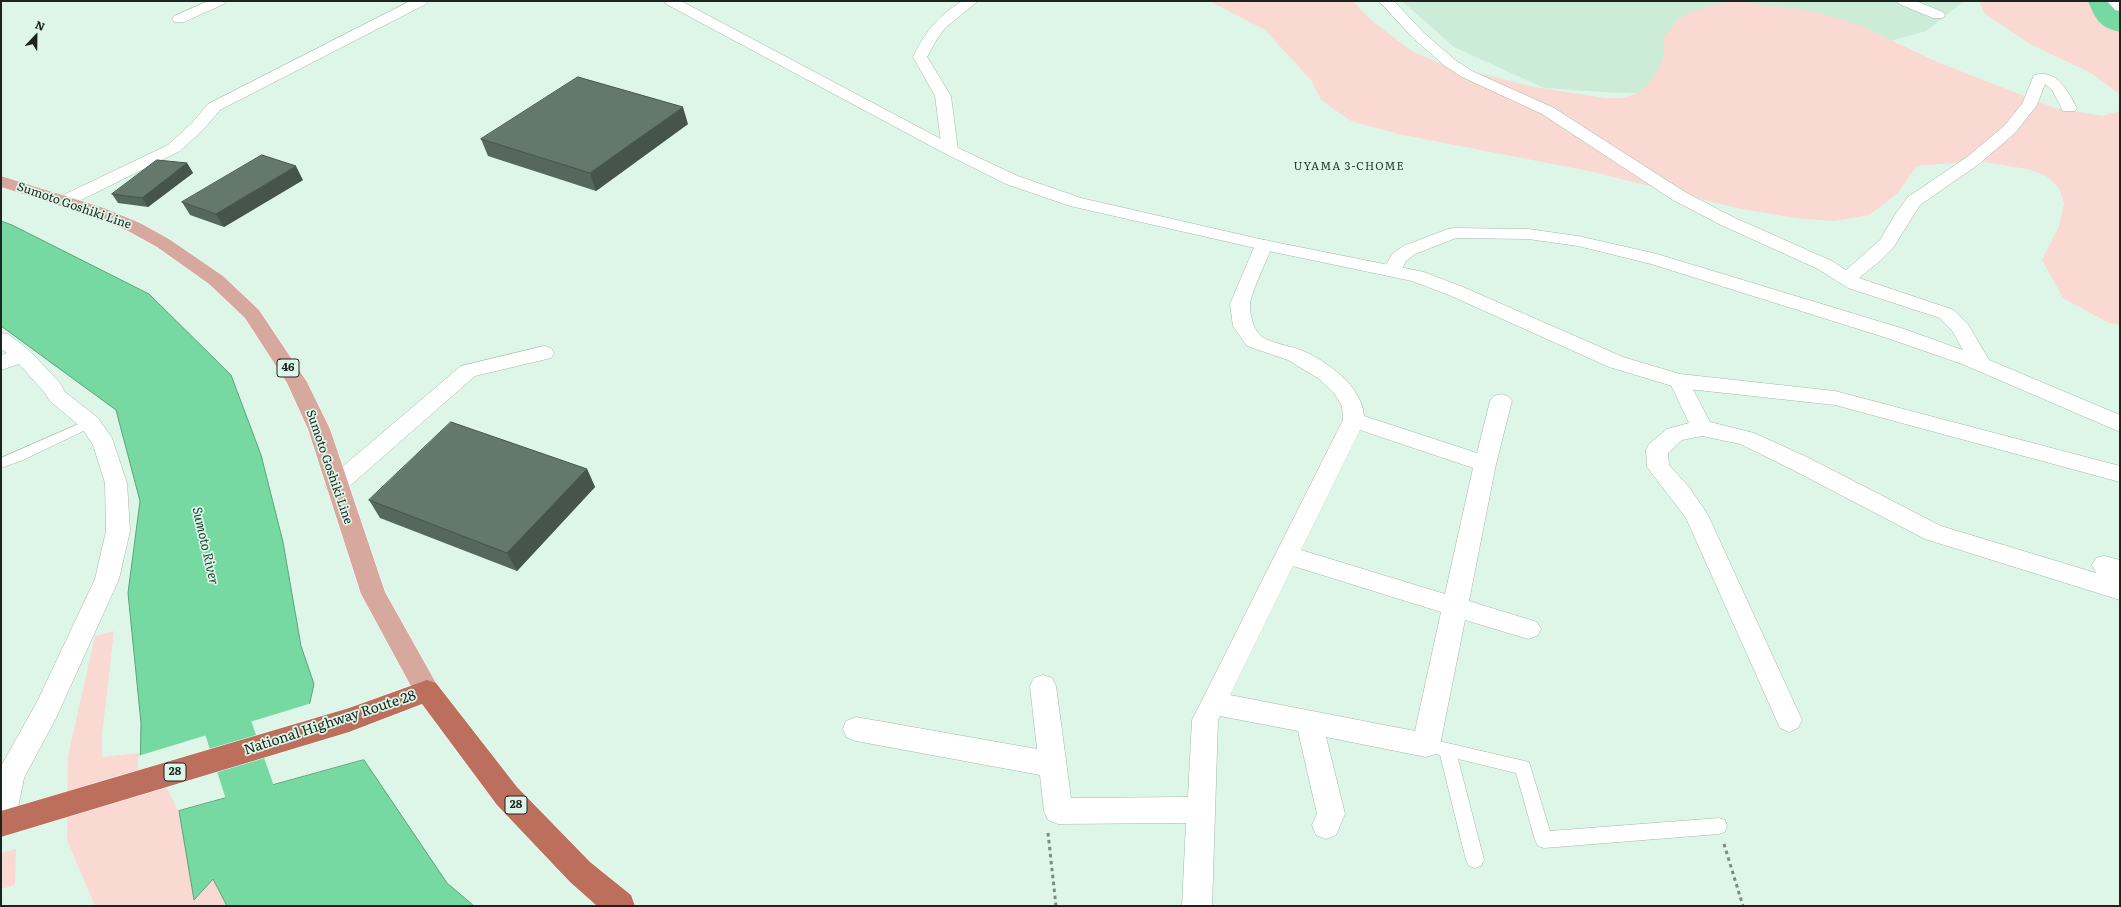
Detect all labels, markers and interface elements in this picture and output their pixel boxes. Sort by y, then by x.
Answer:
north arrow [16,16,56,56]
text: N [33,16,48,34]
district label: UYAMA 3-CHOME [1294,160,1404,174]
street label: Sumoto Goshiki Line [15,180,133,232]
road number: 46 [277,359,299,377]
street label: Sumoto Goshiki Line [303,408,355,526]
water label: Sumoto River [188,506,222,586]
street label: National Highway Route 28 [242,687,418,759]
road number: 28 [164,763,186,781]
road number: 28 [505,796,527,814]

